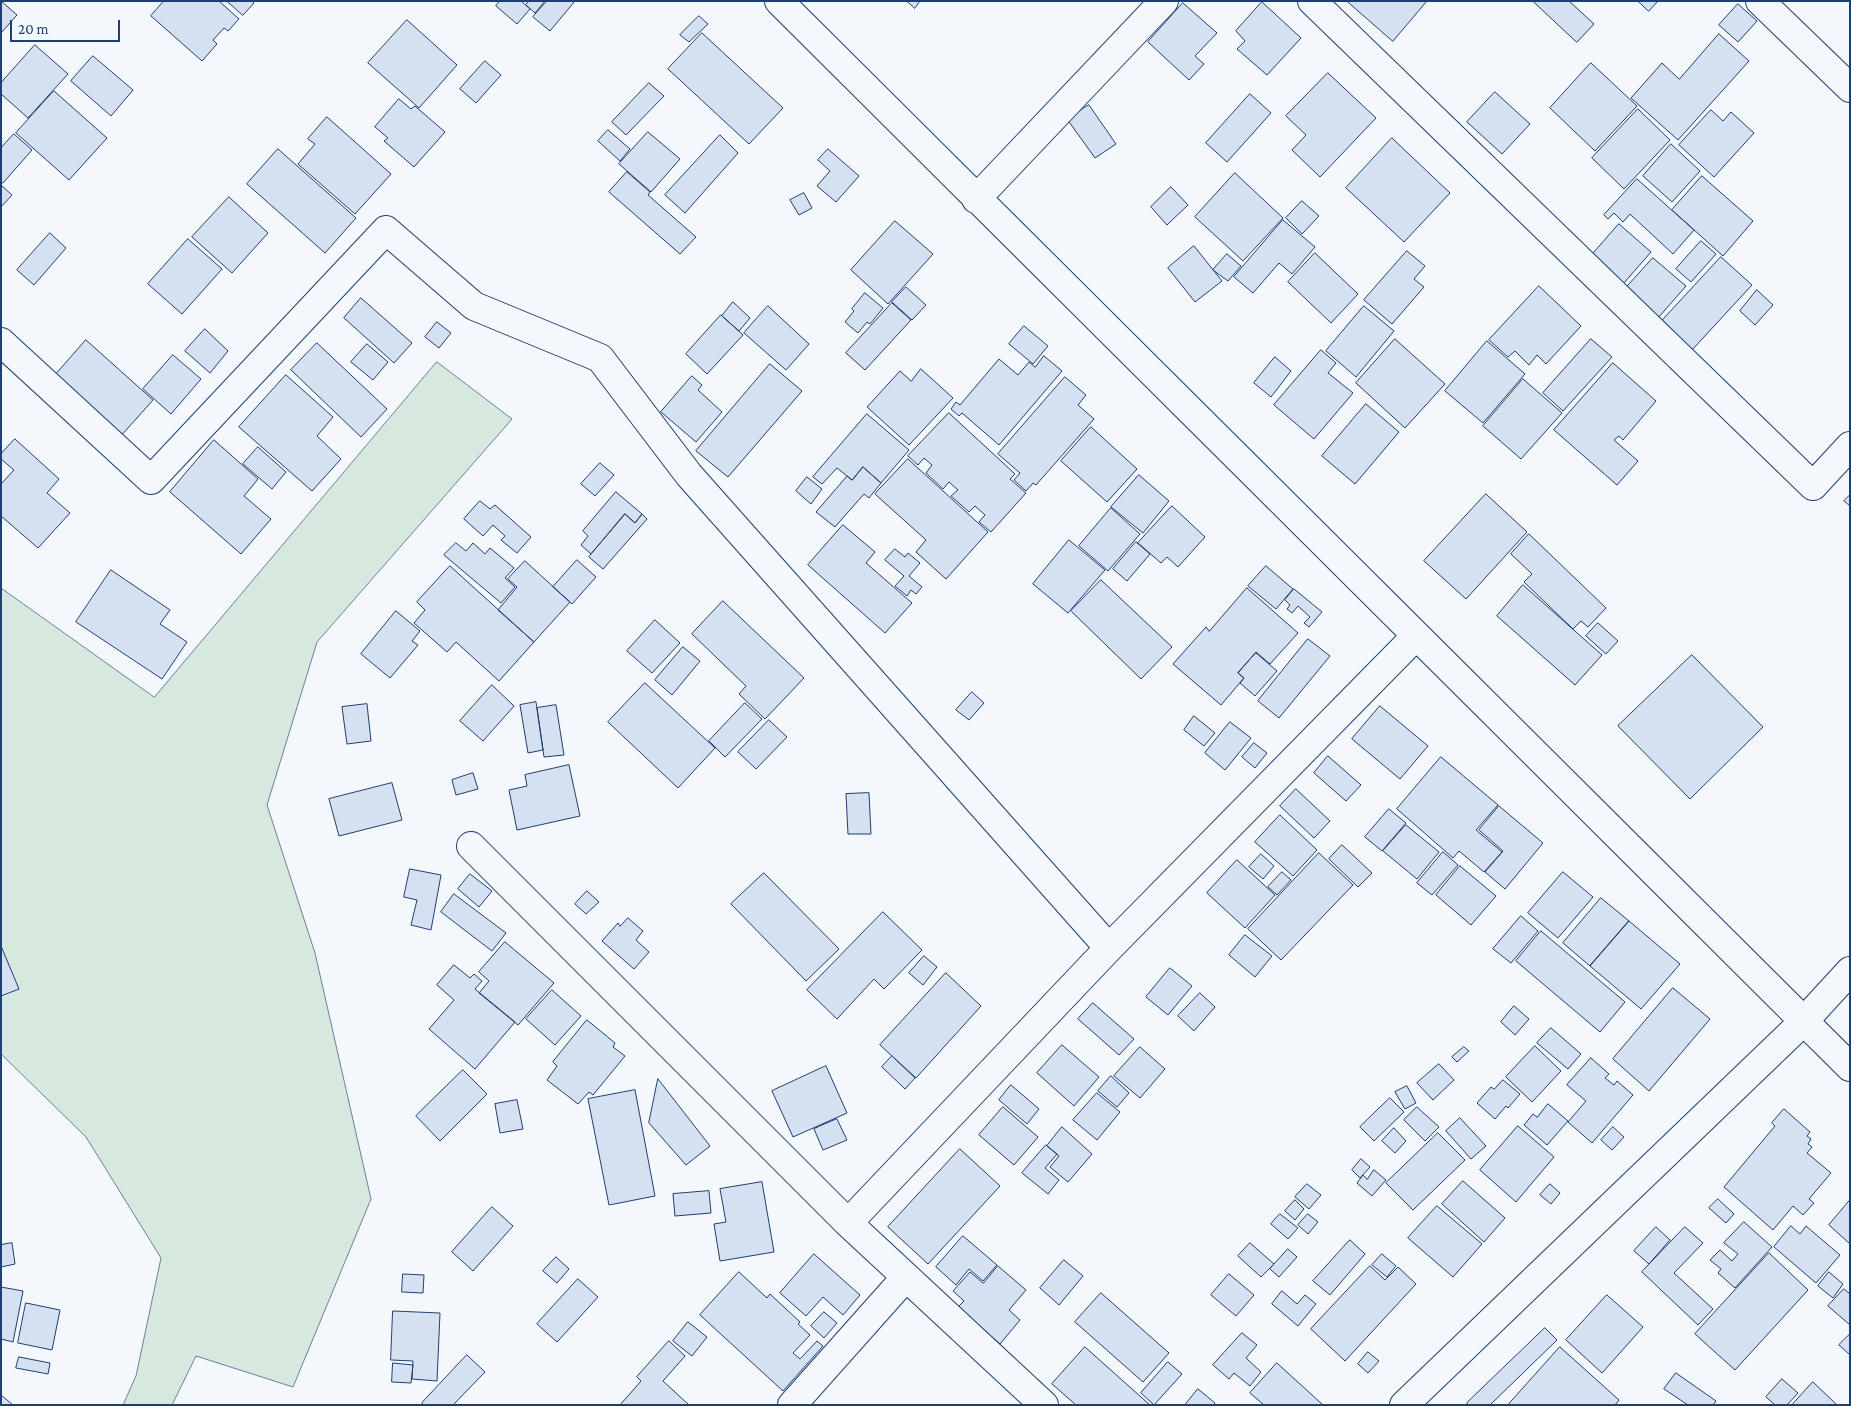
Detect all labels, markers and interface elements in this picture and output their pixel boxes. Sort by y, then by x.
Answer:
scale bar [12,10,122,42]
text: 20 m [18,21,49,37]

